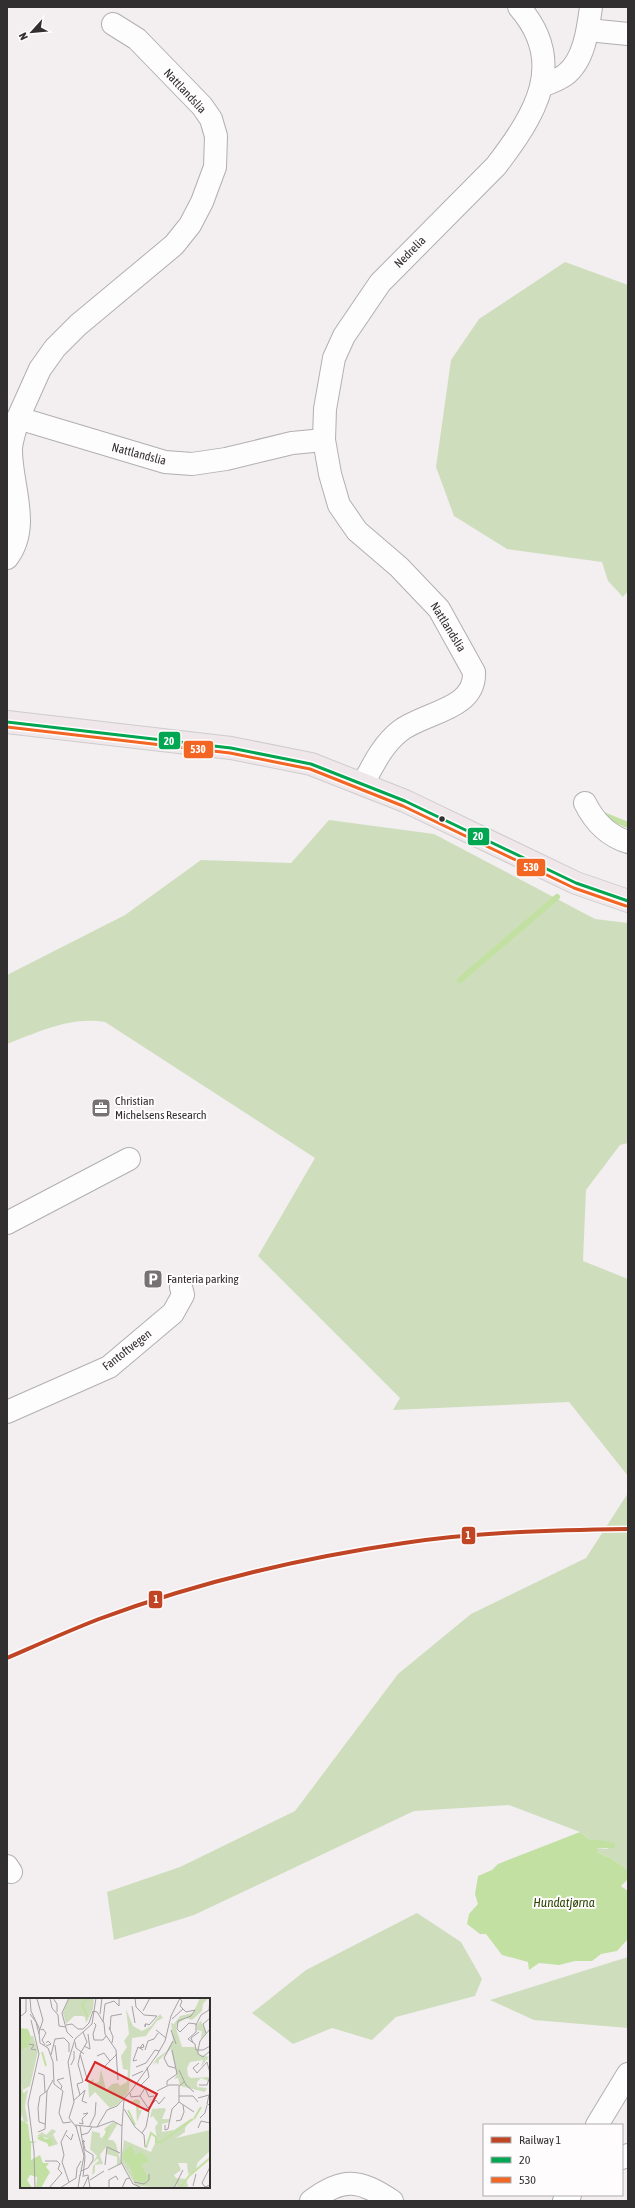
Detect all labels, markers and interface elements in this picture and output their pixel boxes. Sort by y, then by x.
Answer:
north arrow [12,12,52,52]
text: N [16,31,30,42]
street label: Nattlandslia [161,66,209,116]
street label: Nedrelia [391,233,429,271]
street label: Nattlandslia [110,440,168,468]
street label: Nattlandslia [427,600,469,654]
line badge: 20 [158,731,181,750]
text: 20 [164,735,174,747]
line badge: 530 [183,740,214,759]
text: 530 [190,743,206,755]
unlabelled marker [437,814,447,824]
line badge: 20 [467,827,490,846]
text: 20 [473,830,483,842]
line badge: 530 [516,858,546,877]
text: 530 [523,861,539,873]
place label: Christian Michelsens Research [115,1094,207,1122]
office icon: Christian Michelsens Research [90,1097,112,1119]
parking icon: Fanteria parking [142,1268,164,1290]
place label: Fanteria parking [167,1272,240,1286]
street label: Fantoftvegen [100,1327,154,1373]
line badge: 1 [461,1526,476,1545]
text: 1 [465,1529,471,1541]
line badge: 1 [148,1590,163,1609]
text: 1 [153,1593,159,1605]
water label: Hundatjørna [533,1895,595,1910]
inset map [20,1998,210,2188]
legend [483,2124,623,2196]
text: Railway 1 [519,2133,562,2147]
text: 20 [519,2153,531,2167]
text: 530 [519,2173,536,2187]

